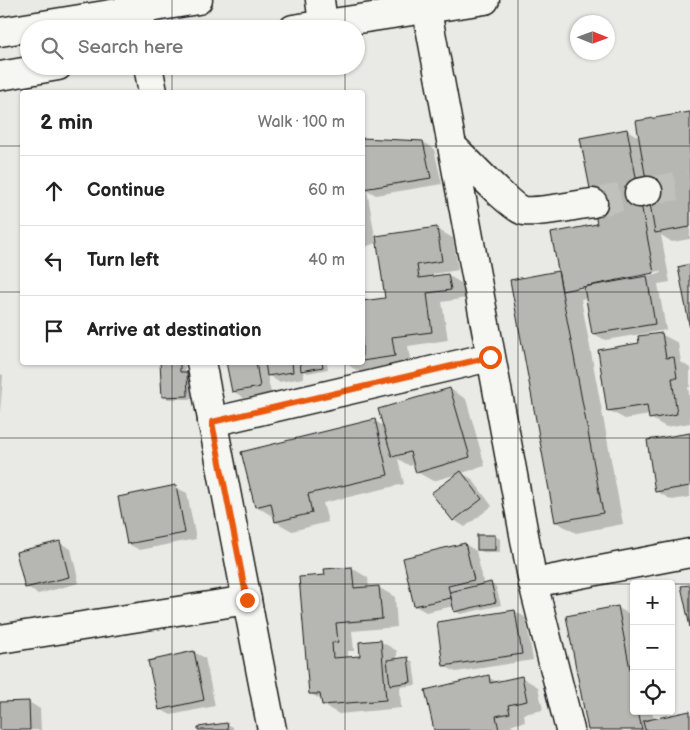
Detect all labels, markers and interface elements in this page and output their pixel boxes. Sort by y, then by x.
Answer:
north arrow [570,15,615,60]
search box [20,20,365,75]
icon: search [38,34,66,62]
text: Search here [78,36,183,59]
text: 2 min [40,110,93,135]
text: Walk · 100 m [258,113,345,132]
icon: ahead [40,177,68,205]
text: Continue [87,179,165,202]
text: 60 m [308,181,345,200]
icon: left [40,247,68,275]
text: Turn left [87,249,159,272]
text: 40 m [308,251,345,270]
icon: arrive [40,317,68,345]
text: Arrive at destination [87,319,262,342]
route start [479,346,502,369]
map controls [630,580,675,715]
button: + [630,580,675,625]
route end [236,589,259,612]
button: − [630,625,675,670]
button: locate [630,670,675,715]

